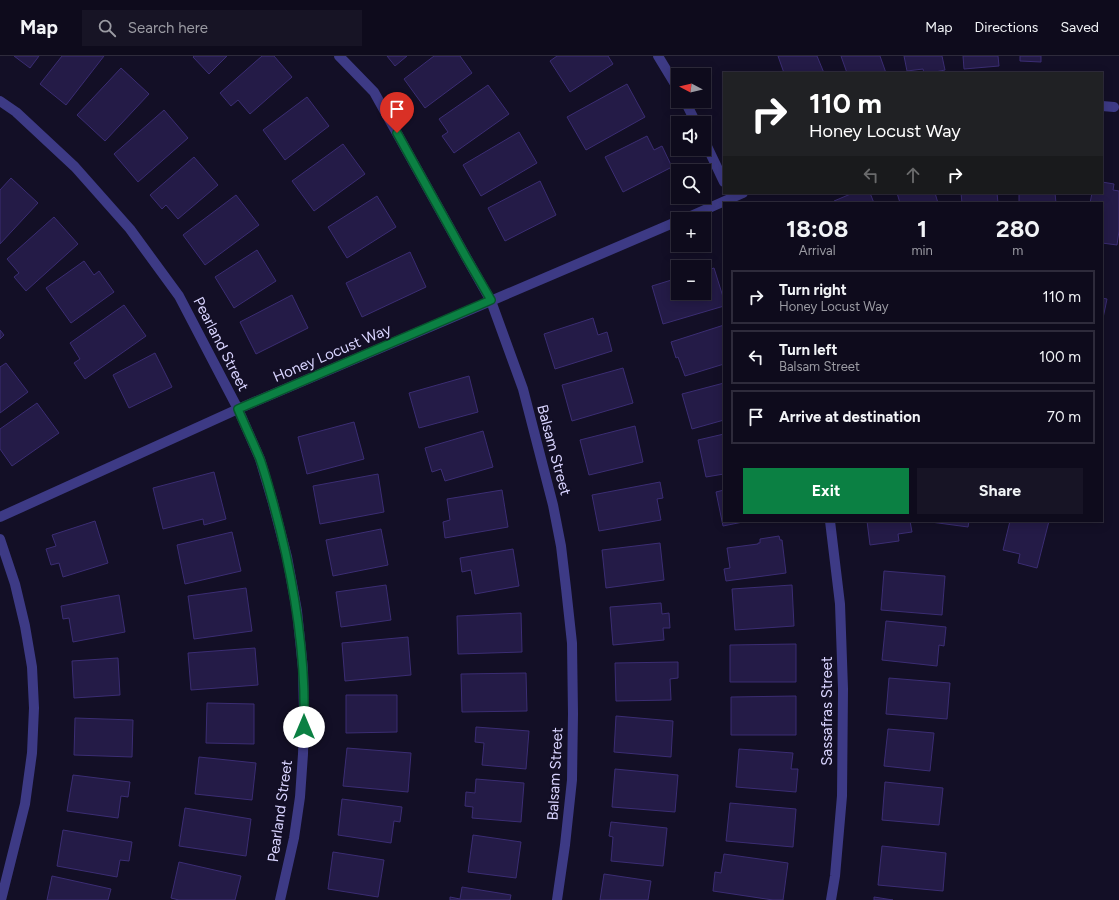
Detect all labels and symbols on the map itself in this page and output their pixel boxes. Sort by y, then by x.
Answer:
north arrow [671,68,711,108]
pin [380,92,414,133]
street label: Pearland Street [190,294,253,394]
street label: Honey Locust Way [270,320,394,386]
street label: Balsam Street [533,403,575,498]
street label: Sassafras Street [818,656,836,766]
position arrow [283,706,325,748]
street label: Balsam Street [544,727,566,821]
street label: Pearland Street [264,758,296,863]

